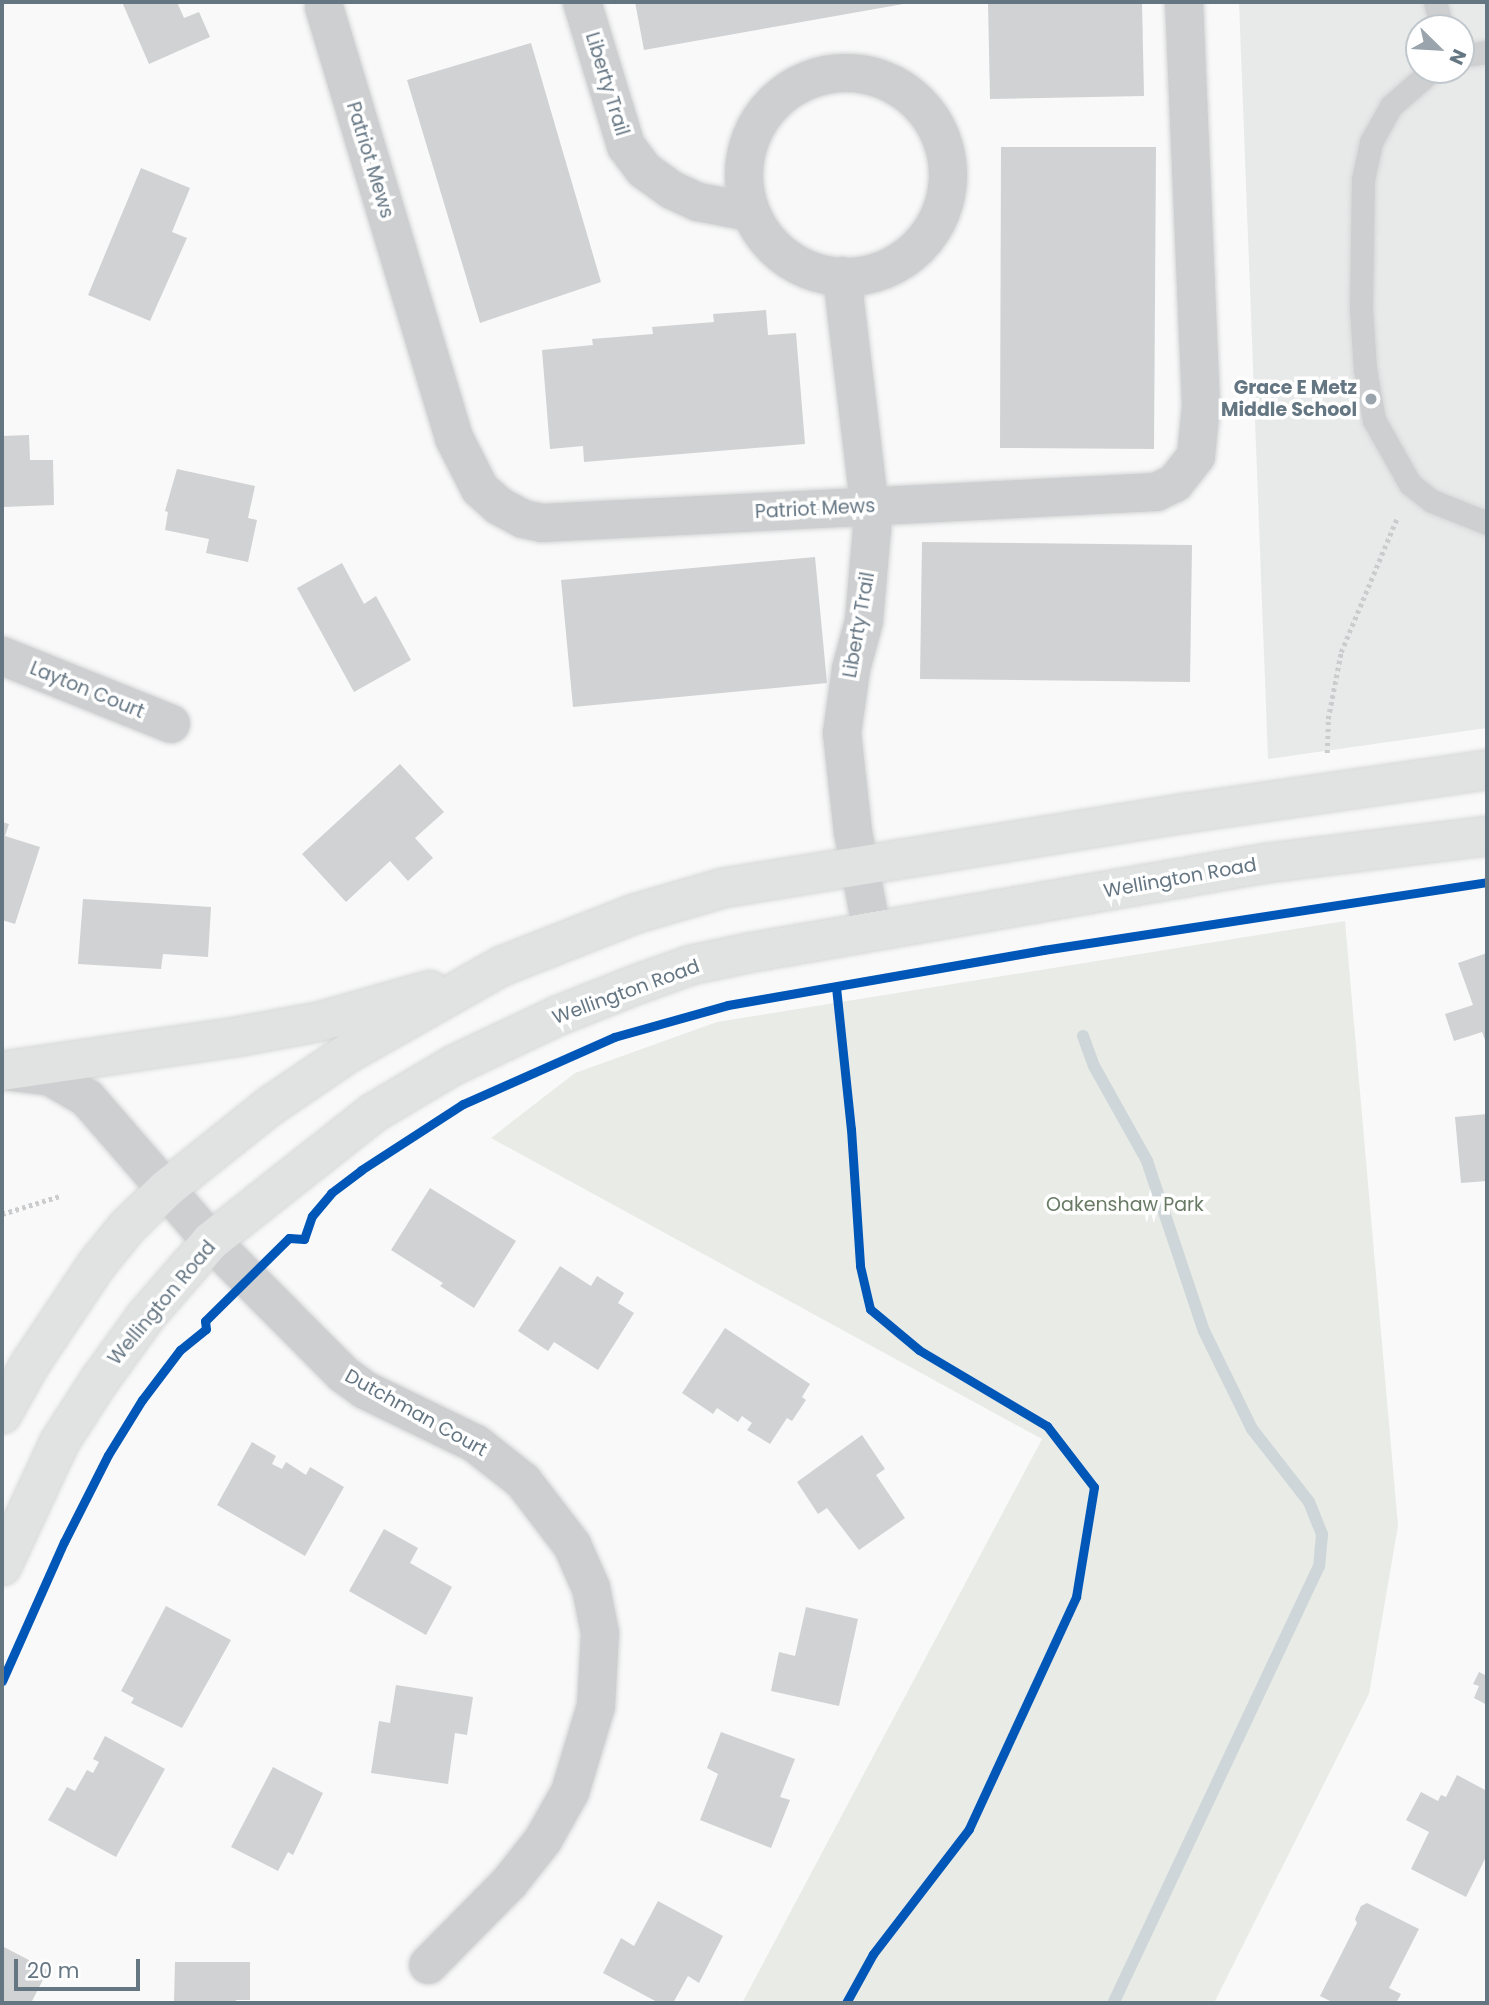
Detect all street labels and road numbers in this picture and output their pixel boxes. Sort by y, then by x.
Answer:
street label: Liberty Trail [580,30,634,138]
street label: Patriot Mews [342,99,398,221]
street label: Patriot Mews [754,494,876,524]
street label: Liberty Trail [838,570,880,680]
street label: Layton Court [27,657,147,723]
street label: Wellington Road [1102,853,1258,903]
street label: Wellington Road [549,955,703,1029]
street label: Wellington Road [103,1236,221,1370]
street label: Dutchman Court [341,1365,491,1461]

